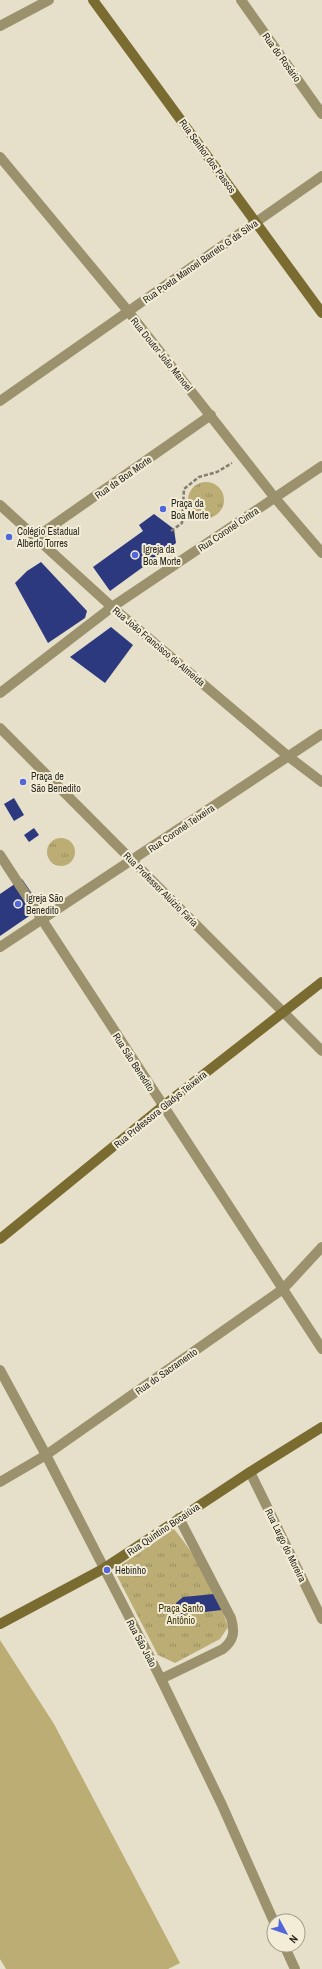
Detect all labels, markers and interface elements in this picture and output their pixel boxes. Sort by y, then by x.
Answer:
street label: Rua do Rosário [259,30,304,85]
street label: Rua Senhor dos Passos [176,117,239,196]
street label: Rua Poeta Manoel Barreto G da Silva [140,216,261,306]
street label: Rua Doutor João Manoel [128,315,195,394]
street label: Rua da Boa Morte [92,453,155,502]
place label: Praça da Boa Morte [171,497,209,522]
marker: Praça da Boa Morte [158,504,168,514]
street label: Rua Coronel Cintra [195,504,262,555]
place label: Colégio Estadual Alberto Torres [16,525,80,550]
marker: Colégio Estadual Alberto Torres [4,532,14,542]
place label: Igreja da Boa Morte [143,543,181,568]
marker: Igreja da Boa Morte [130,550,140,560]
street label: Rua João Francisco de Almeida [110,604,208,689]
place label: Praça de São Benedito [31,770,81,795]
marker: Praça de São Benedito [18,777,28,787]
street label: Rua Coronel Teixeira [146,801,217,855]
street label: Rua Professor Aluízio Faria [121,849,201,930]
place label: Igreja São Benedito [26,892,64,917]
marker: Igreja São Benedito [13,899,23,909]
street label: Rua São Benedito [110,1031,158,1094]
street label: Rua Professora Gladys Teixeira [111,1068,210,1151]
street label: Rua do Sacramento [133,1345,200,1398]
street label: Rua Quintino Bocaiúva [124,1500,203,1559]
street label: Rua Largo do Moreira [262,1506,309,1585]
place label: Hebinho [115,1564,146,1577]
marker: Hebinho [102,1565,112,1575]
park label: Praça Santo Antônio [158,1602,204,1627]
street label: Rua São João [124,1617,160,1670]
north arrow [266,1913,306,1953]
text: N [286,1932,301,1946]

